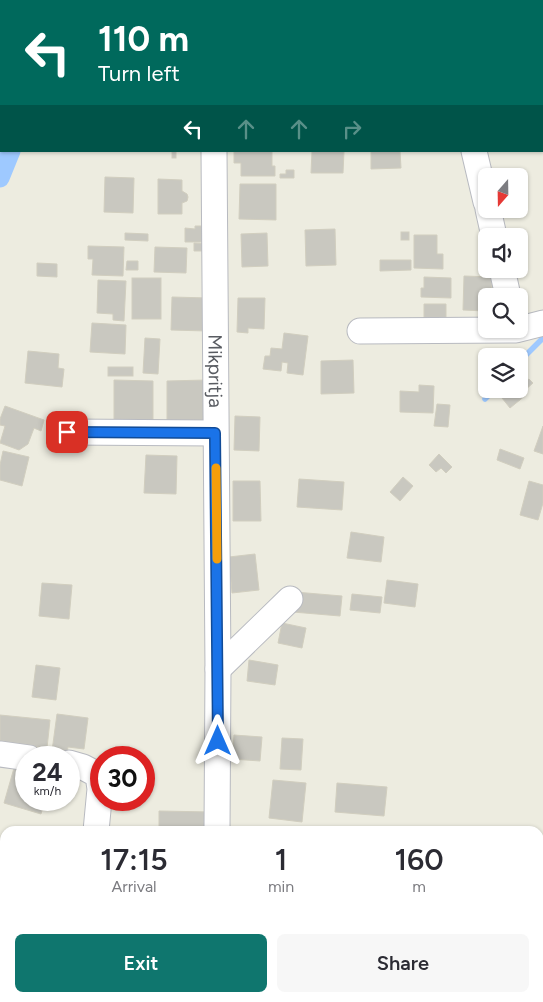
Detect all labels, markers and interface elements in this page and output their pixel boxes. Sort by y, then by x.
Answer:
text: 110 m [98,18,189,60]
icon: left [15,20,80,85]
text: Turn left [98,60,180,87]
icon: left [179,115,207,143]
icon: ahead [232,115,260,143]
icon: ahead [285,115,313,143]
icon: right [338,115,366,143]
north arrow [478,168,528,218]
map controls [478,168,528,398]
button: sound [478,228,528,278]
button: search [478,288,528,338]
street label: Mikpritja [203,334,227,408]
button: layers [478,348,528,398]
pin [46,411,88,453]
icon: arrive [53,418,81,446]
position arrow [191,714,243,766]
speed limit sign: 30 [90,746,155,811]
text: 24 [32,757,63,787]
text: km/h [34,784,61,798]
text: 17:15 [100,841,168,878]
text: 1 [275,841,287,878]
text: 160 [395,841,444,878]
text: Arrival [111,877,157,896]
text: min [268,877,294,896]
text: m [412,877,426,896]
button: Exit [15,934,267,992]
button: Share [277,934,529,992]

